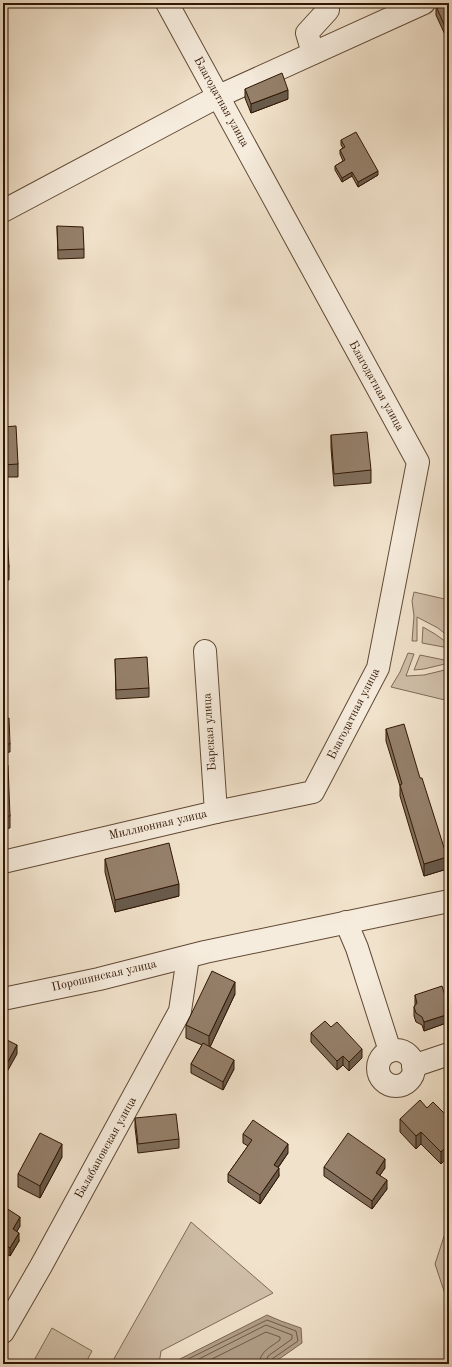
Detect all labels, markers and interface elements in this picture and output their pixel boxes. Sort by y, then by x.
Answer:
street label: Благодатная улица [191,55,251,149]
street label: Благодатная улица [346,339,406,433]
street label: Благодатная улица [326,666,382,762]
street label: Барская улица [201,693,219,771]
street label: Миллионная улица [108,808,208,842]
street label: Порошинская улица [50,958,158,994]
street label: Балабановская улица [73,1095,139,1201]

